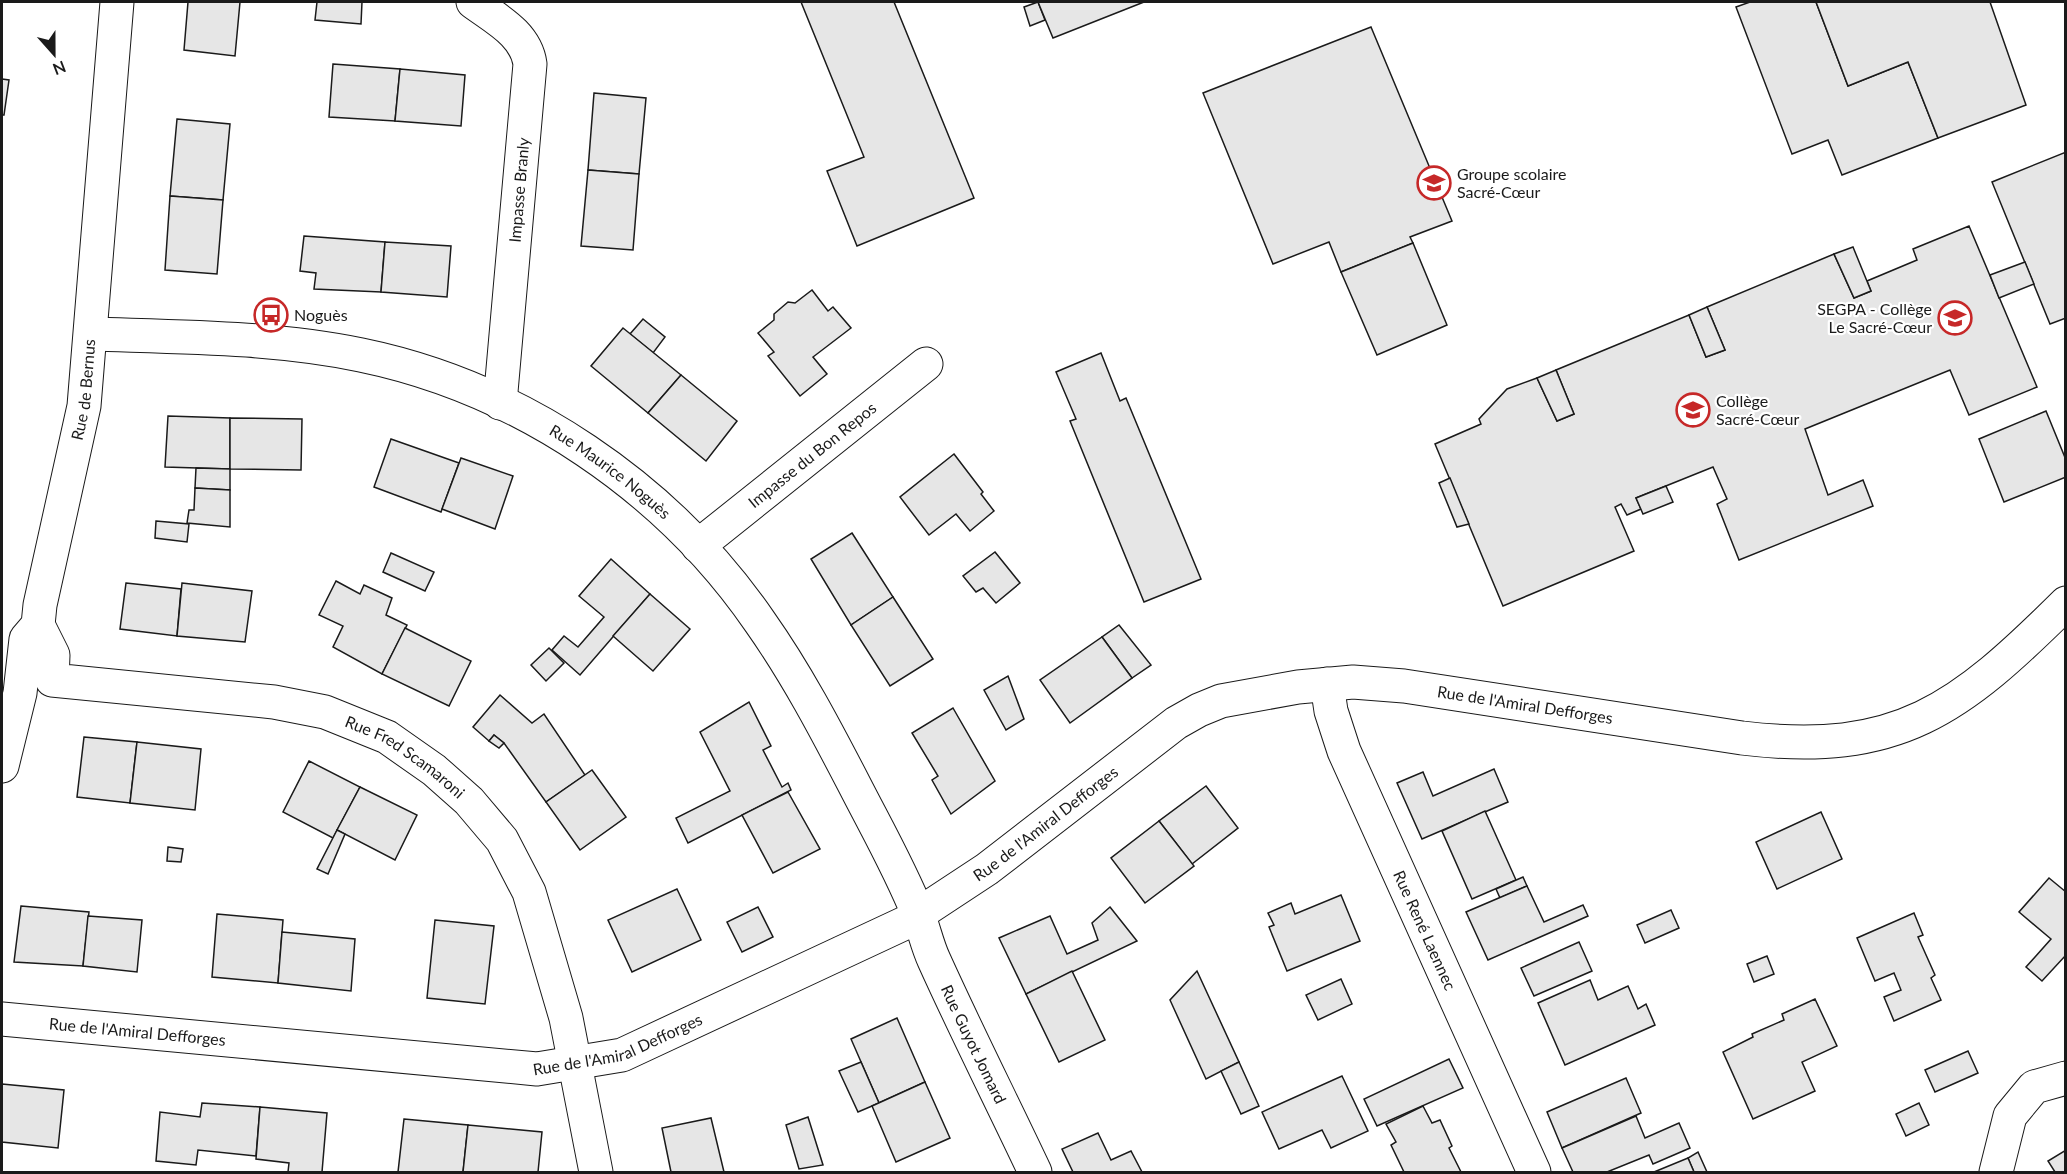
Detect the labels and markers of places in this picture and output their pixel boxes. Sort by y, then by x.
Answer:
place label: Groupe scolaire Sacré-Cœur [1457,164,1567,201]
school or university icon: Groupe scolaire Sacré-Cœur [1416,165,1452,201]
bus stop icon: Noguès [253,297,289,333]
place label: SEGPA - Collège Le Sacré-Cœur [1817,299,1932,336]
school or university icon: SEGPA - Collège Le Sacré-Cœur [1937,300,1973,336]
place label: Noguès [294,305,348,324]
place label: Collège Sacré-Cœur [1716,391,1799,428]
school or university icon: Collège Sacré-Cœur [1675,392,1711,428]

